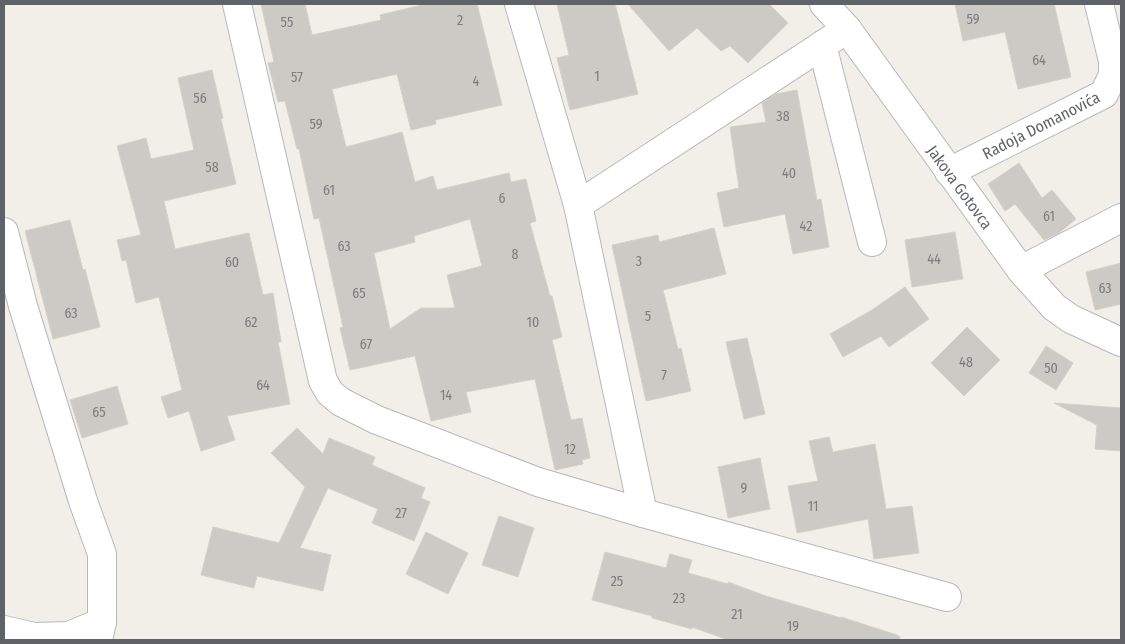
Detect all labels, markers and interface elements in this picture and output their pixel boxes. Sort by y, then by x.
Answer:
house number: 59 [966,11,980,28]
house number: 2 [457,12,463,29]
house number: 55 [281,14,293,31]
house number: 64 [1032,52,1046,69]
house number: 1 [594,68,600,85]
house number: 57 [291,69,303,86]
house number: 4 [473,73,480,90]
street label: Radoja Domanovića [979,88,1103,163]
house number: 56 [193,90,207,107]
house number: 38 [776,108,790,125]
house number: 59 [309,116,323,133]
street label: Jakova Gotovca [923,142,996,233]
house number: 58 [205,159,219,176]
house number: 40 [782,165,796,182]
house number: 61 [323,182,335,199]
house number: 6 [499,190,506,207]
house number: 61 [1043,208,1055,225]
house number: 42 [800,218,812,235]
house number: 63 [337,238,351,255]
house number: 8 [512,246,519,263]
house number: 44 [927,251,941,268]
house number: 3 [636,253,642,270]
house number: 60 [225,254,239,271]
house number: 63 [1098,280,1112,297]
house number: 65 [352,285,366,302]
house number: 63 [64,305,78,322]
house number: 5 [645,308,651,325]
house number: 62 [245,314,258,331]
house number: 10 [527,314,539,331]
house number: 67 [360,336,372,353]
house number: 48 [959,354,973,371]
house number: 50 [1044,360,1058,377]
house number: 7 [661,367,667,384]
house number: 64 [256,377,270,394]
house number: 14 [440,387,452,404]
house number: 65 [92,404,106,421]
house number: 12 [564,441,576,458]
house number: 9 [741,480,748,497]
house number: 11 [808,498,818,515]
house number: 27 [395,505,407,522]
house number: 25 [611,573,623,590]
house number: 23 [673,590,685,607]
house number: 21 [731,606,743,623]
house number: 19 [787,618,799,635]

